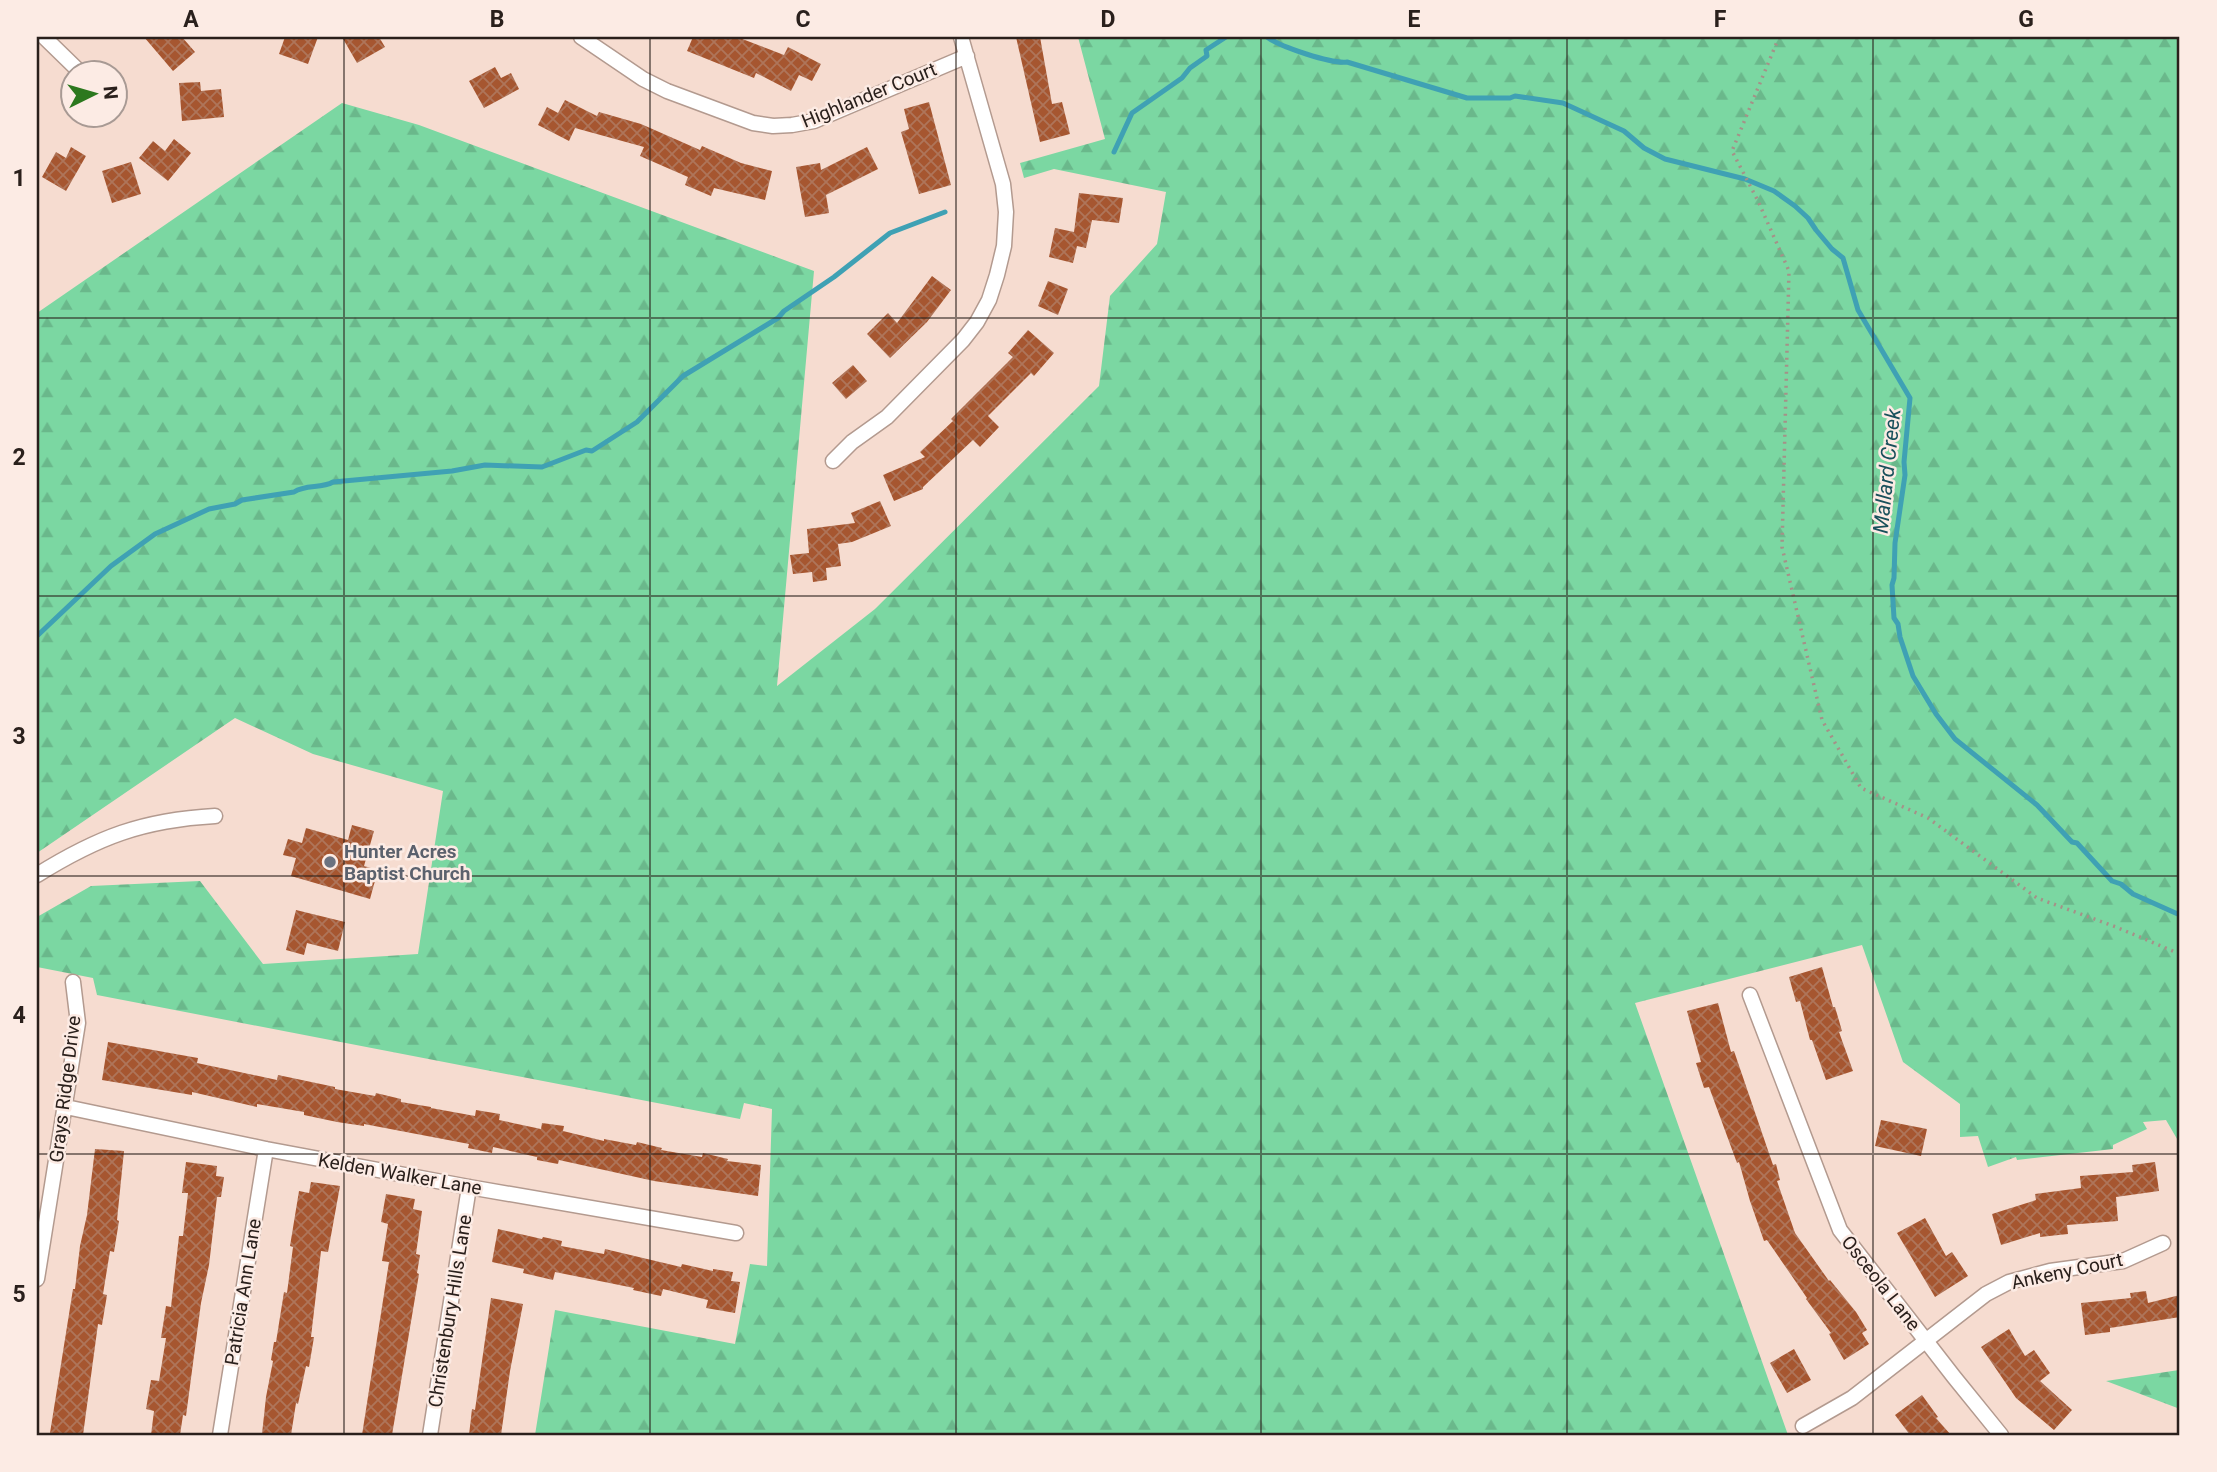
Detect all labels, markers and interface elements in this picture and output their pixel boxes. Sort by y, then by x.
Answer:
text: A [183,6,199,33]
text: B [490,6,504,33]
text: C [795,6,811,33]
text: D [1101,6,1115,33]
text: E [1408,6,1421,33]
text: F [1714,6,1727,33]
text: G [2018,6,2034,33]
street label: Highlander Court [798,57,940,133]
north arrow [60,60,130,130]
text: N [98,85,122,100]
text: 1 [12,165,26,192]
water label: Mallard Creek [1869,407,1906,534]
text: 2 [12,444,26,471]
text: 3 [12,723,26,750]
place label: Hunter Acres Baptist Church [344,840,470,885]
marker: Hunter Acres Baptist Church [322,854,338,870]
text: 4 [12,1002,26,1029]
street label: Grays Ridge Drive [45,1014,85,1164]
street label: Kelden Walker Lane [316,1148,484,1200]
street label: Christenbury Hills Lane [423,1213,477,1409]
street label: Patricia Ann Lane [220,1217,266,1367]
street label: Osceola Lane [1837,1231,1925,1335]
street label: Ankeny Court [2009,1248,2125,1294]
text: 5 [12,1281,26,1308]

